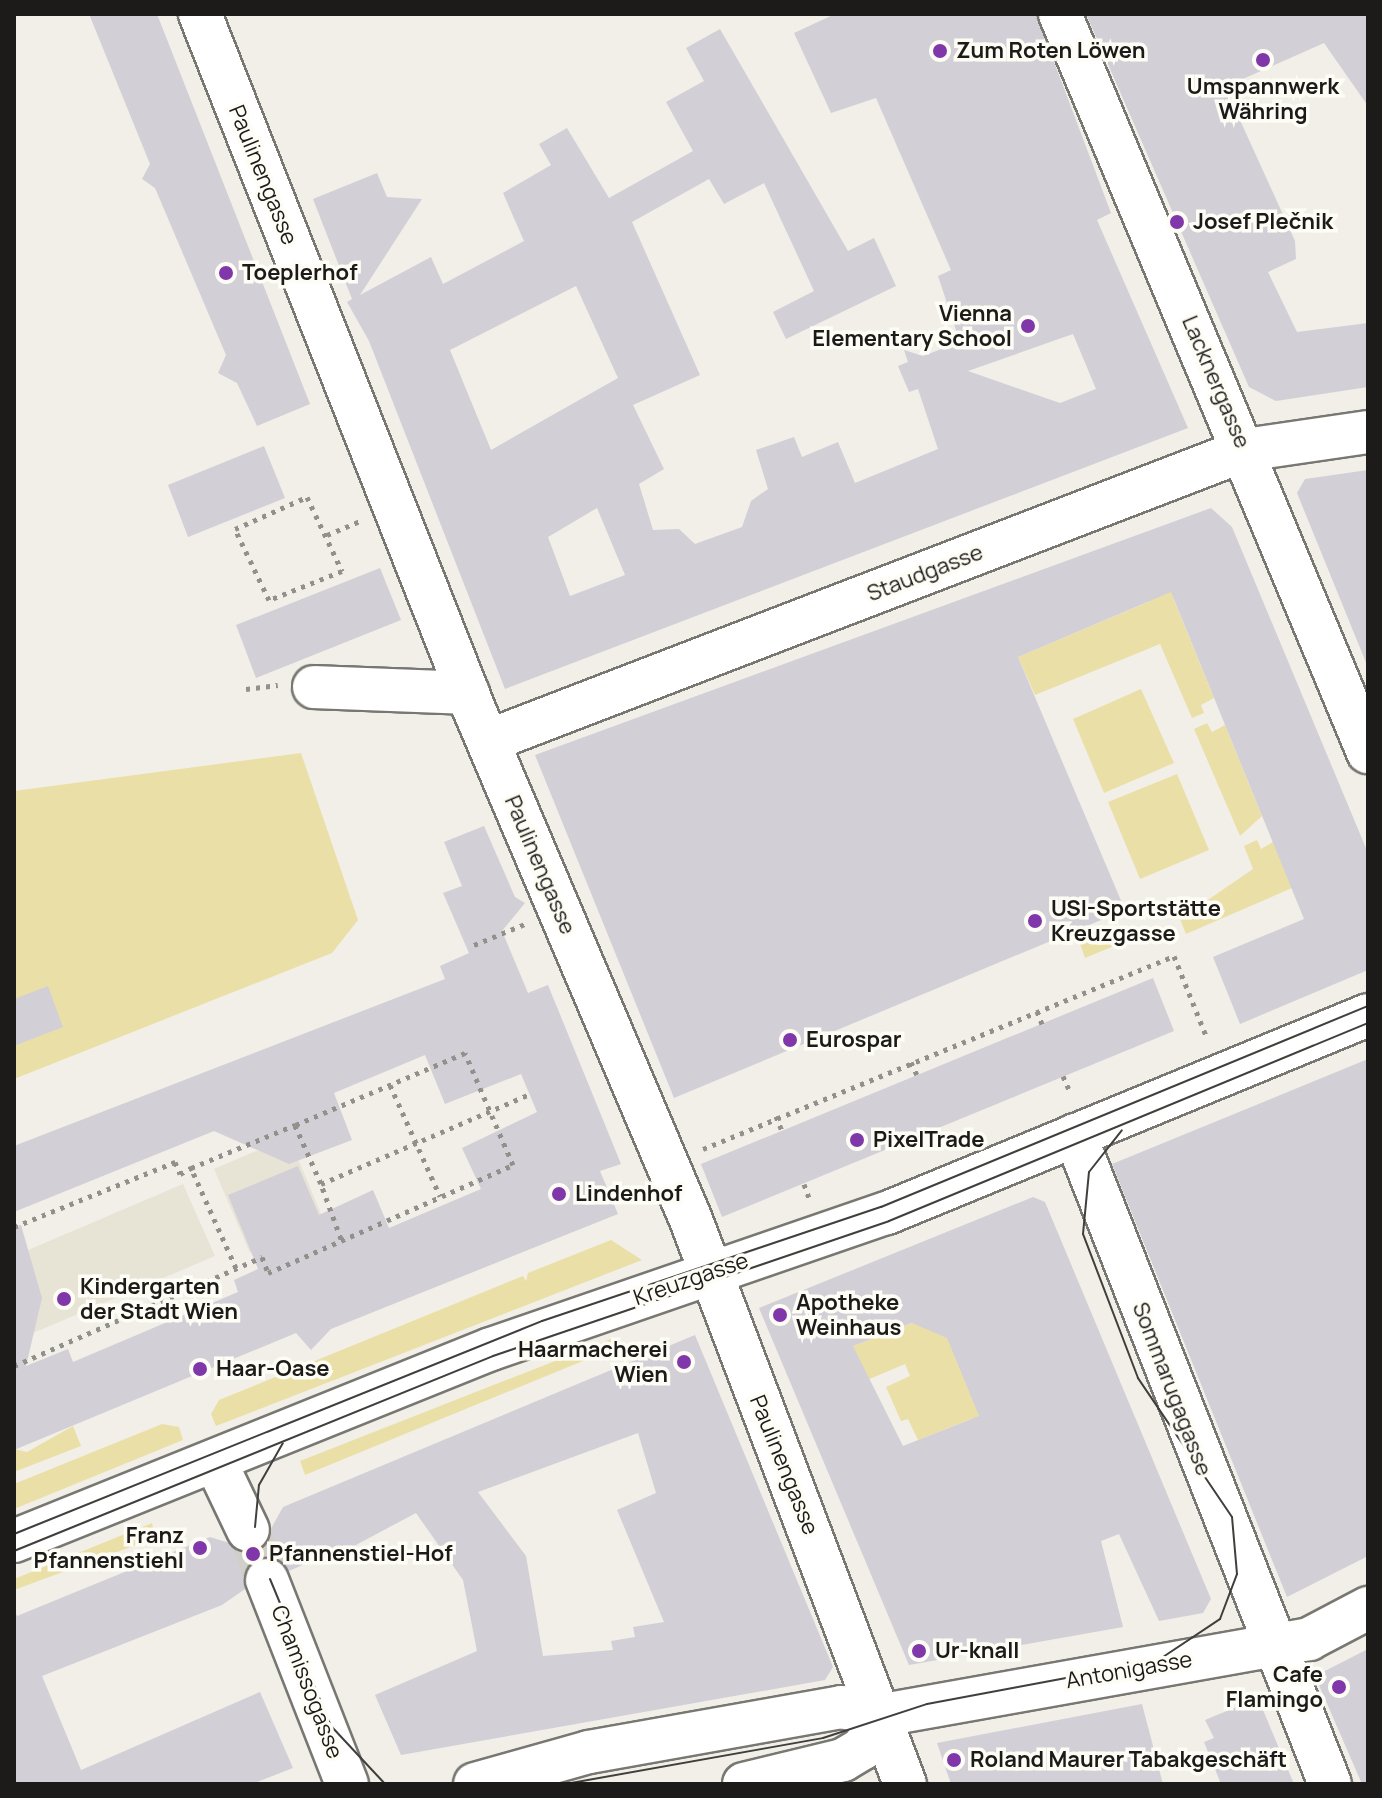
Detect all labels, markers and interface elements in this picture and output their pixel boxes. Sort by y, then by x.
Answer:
place label: Zum Roten Löwen [956,38,1145,64]
marker: Zum Roten Löwen [931,42,949,60]
marker: Umspannwerk Währing [1254,51,1272,69]
place label: Umspannwerk Währing [1187,73,1339,124]
street label: Paulinengasse [223,101,303,249]
place label: Josef Plečnik [1193,209,1333,235]
marker: Josef Plečnik [1168,213,1186,231]
place label: Toeplerhof [242,260,358,286]
marker: Toeplerhof [217,264,235,282]
place label: Vienna Elementary School [812,300,1012,352]
street label: Lacknergasse [1176,312,1256,452]
marker: Vienna Elementary School [1019,317,1037,335]
street label: Staudgasse [863,539,987,607]
street label: Paulinengasse [499,792,581,938]
place label: USI-Sportstätte Kreuzgasse [1051,895,1221,946]
marker: USI-Sportstätte Kreuzgasse [1026,912,1044,930]
place label: Eurospar [806,1027,901,1053]
marker: Eurospar [781,1031,799,1049]
place label: PixelTrade [873,1127,985,1153]
marker: PixelTrade [848,1131,866,1149]
place label: Lindenhof [575,1181,682,1207]
marker: Lindenhof [550,1185,568,1203]
street label: Kreuzgasse [630,1247,752,1311]
place label: Kindergarten der Stadt Wien [80,1273,238,1324]
place label: Apotheke Weinhaus [796,1289,901,1340]
marker: Kindergarten der Stadt Wien [55,1290,73,1308]
street label: Sommarugagasse [1127,1299,1217,1479]
marker: Apotheke Weinhaus [771,1306,789,1324]
place label: Haarmacherei Wien [518,1336,668,1388]
marker: Haarmacherei Wien [675,1353,693,1371]
place label: Haar-Oase [216,1356,330,1382]
marker: Haar-Oase [191,1360,209,1378]
street label: Paulinengasse [744,1391,824,1539]
place label: Franz Pfannenstiehl [34,1522,184,1574]
marker: Franz Pfannenstiehl [191,1539,209,1557]
place label: Pfannenstiel-Hof [269,1541,453,1567]
marker: Pfannenstiel-Hof [244,1545,262,1563]
street label: Chamissogasse [266,1602,348,1762]
place label: Ur-knall [935,1638,1019,1664]
marker: Ur-knall [910,1642,928,1660]
street label: Antonigasse [1064,1646,1194,1694]
place label: Cafe Flamingo [1226,1661,1323,1712]
marker: Cafe Flamingo [1330,1678,1348,1696]
place label: Roland Maurer Tabakgeschäft [970,1747,1287,1773]
marker: Roland Maurer Tabakgeschäft [945,1751,963,1769]

